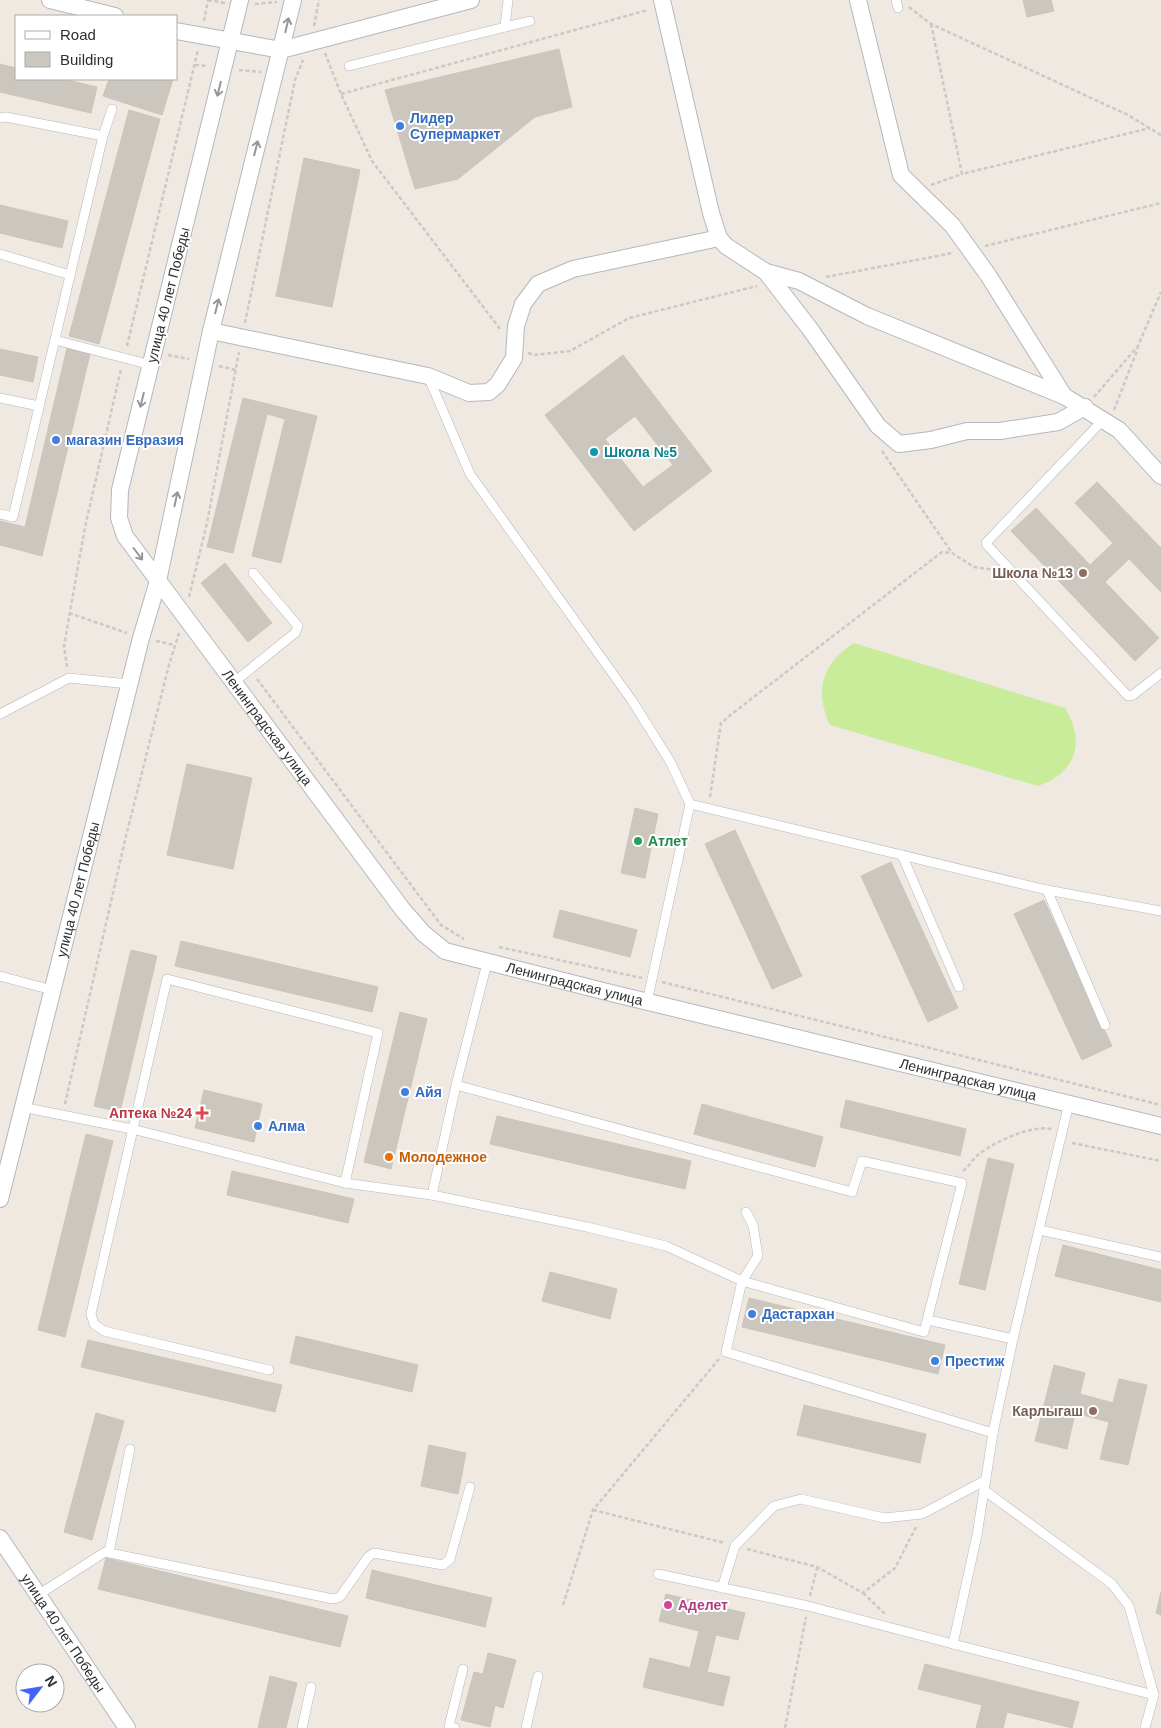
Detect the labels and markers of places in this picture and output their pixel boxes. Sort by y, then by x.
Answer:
place label: Лидер Супермаркет [410,110,501,142]
marker: Лидер Супермаркет [394,120,406,132]
place label: магазин Евразия [66,432,184,448]
marker: магазин Евразия [50,434,62,446]
place label: Школа №5 [604,444,677,460]
marker: Школа №5 [588,446,600,458]
place label: Школа №13 [992,565,1073,581]
marker: Школа №13 [1077,567,1089,579]
place label: Атлет [648,833,688,849]
marker: Атлет [632,835,644,847]
place label: Айя [415,1084,442,1100]
marker: Айя [399,1086,411,1098]
place label: Аптека №24 [109,1105,192,1121]
marker: Аптека №24 [196,1107,208,1119]
place label: Алма [268,1118,305,1134]
marker: Алма [252,1120,264,1132]
place label: Молодежное [399,1149,487,1165]
marker: Молодежное [383,1151,395,1163]
place label: Дастархан [762,1306,835,1322]
marker: Дастархан [746,1308,758,1320]
place label: Престиж [945,1353,1005,1369]
marker: Престиж [929,1355,941,1367]
place label: Карлыгаш [1012,1403,1083,1419]
marker: Карлыгаш [1087,1405,1099,1417]
place label: Аделет [678,1597,728,1613]
marker: Аделет [662,1599,674,1611]

